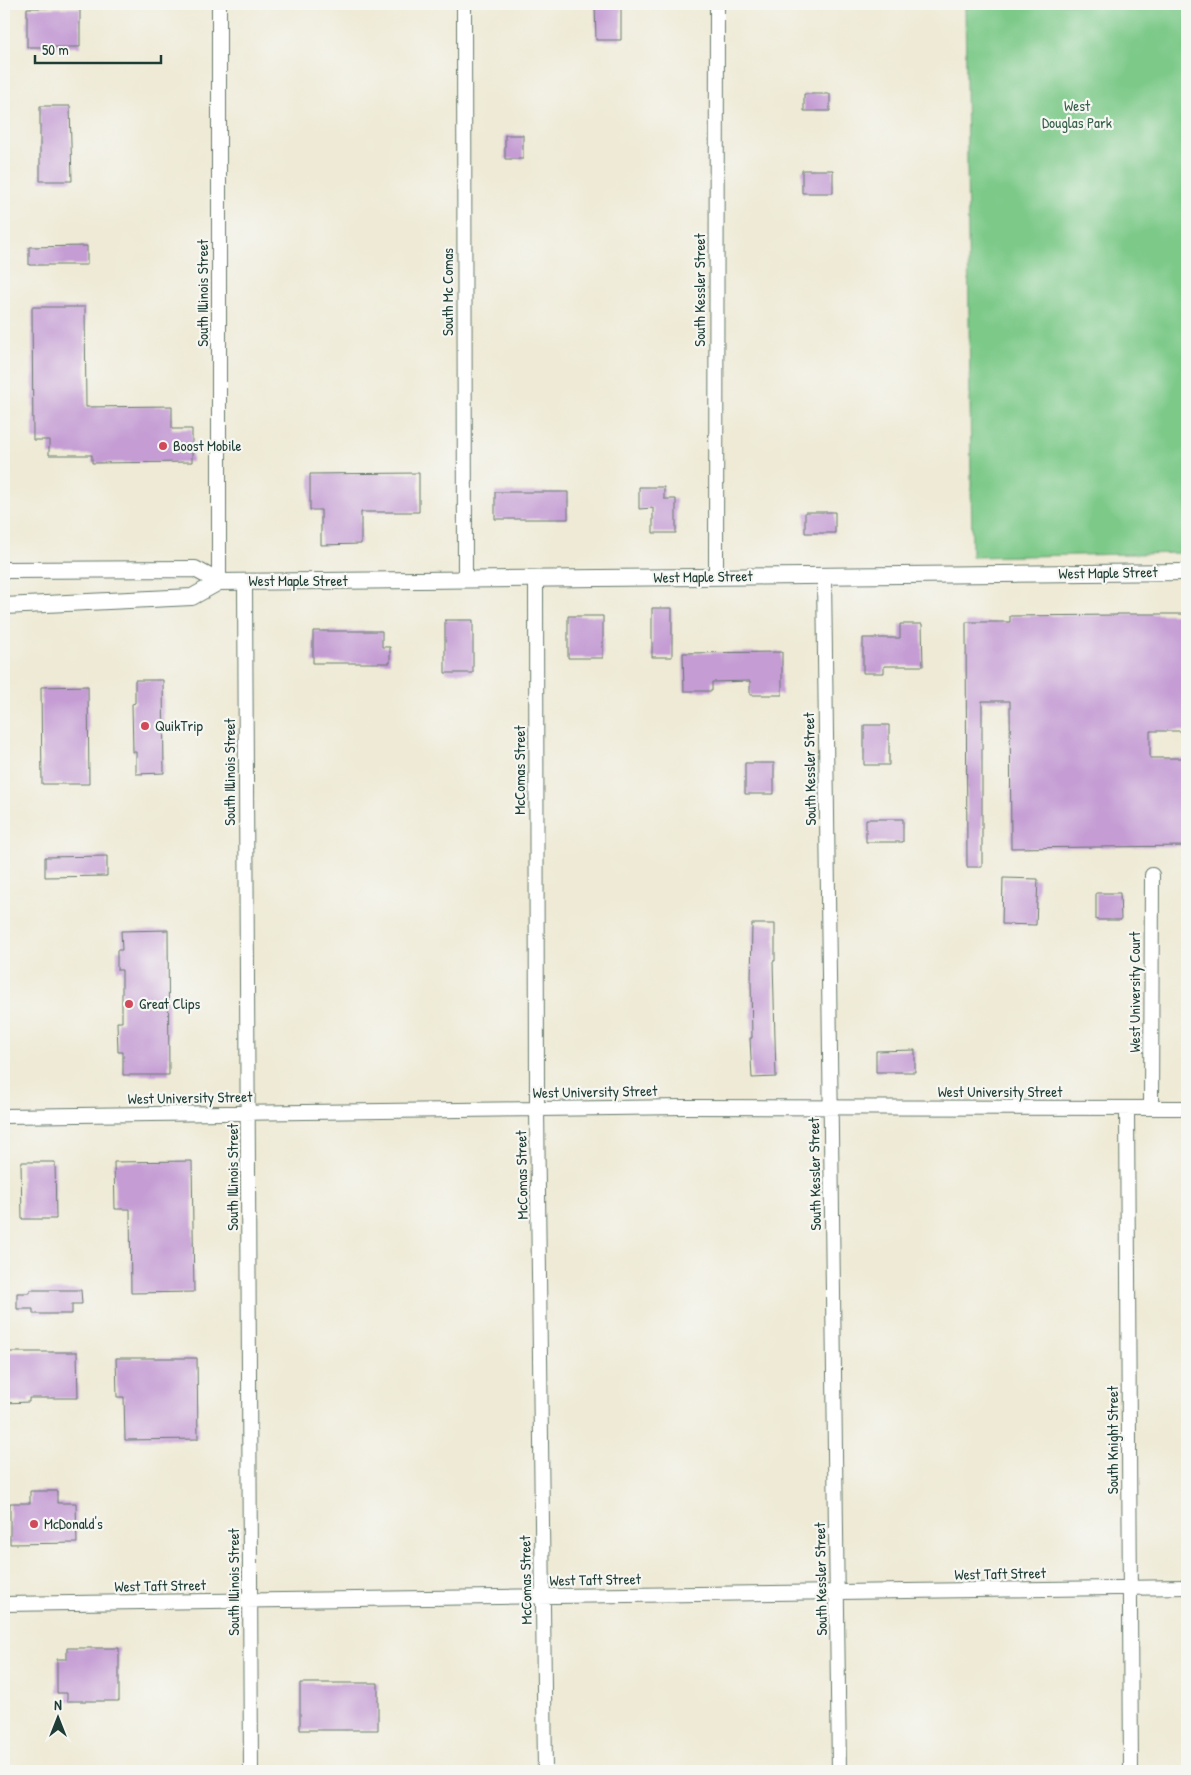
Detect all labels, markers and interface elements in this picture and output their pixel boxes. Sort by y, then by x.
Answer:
scale bar [35,32,161,64]
text: 50 m [42,39,69,60]
park label: West Douglas Park [1042,95,1112,133]
street label: South Kessler Street [689,233,710,347]
street label: South Illinois Street [192,238,213,347]
street label: South Mc Comas [437,248,458,336]
place label: Boost Mobile [173,435,242,456]
marker: Boost Mobile [157,440,169,452]
street label: West Maple Street [1058,561,1159,584]
street label: West Maple Street [653,565,754,588]
street label: West Maple Street [248,570,348,591]
street label: South Kessler Street [798,711,821,826]
place label: QuikTrip [155,715,204,736]
street label: South Illinois Street [219,717,240,826]
marker: QuikTrip [139,720,151,732]
street label: McComas Street [509,725,530,815]
street label: West University Court [1124,931,1145,1053]
place label: Great Clips [139,993,200,1014]
marker: Great Clips [123,998,135,1010]
street label: West University Street [532,1080,658,1103]
street label: West University Street [938,1081,1063,1102]
street label: West University Street [127,1086,253,1109]
street label: South Kessler Street [803,1116,826,1231]
street label: South Illinois Street [222,1122,243,1231]
street label: McComas Street [510,1129,533,1220]
street label: South Knight Street [1102,1385,1123,1494]
place label: McDonald's [44,1513,103,1534]
marker: McDonald's [28,1518,40,1530]
street label: South Kessler Street [809,1521,832,1636]
street label: South Illinois Street [223,1527,244,1636]
street label: McComas Street [514,1534,537,1625]
street label: West Taft Street [954,1562,1047,1585]
street label: West Taft Street [549,1568,642,1591]
street label: West Taft Street [114,1574,207,1597]
north arrow [32,1692,82,1742]
text: N [54,1695,62,1714]

